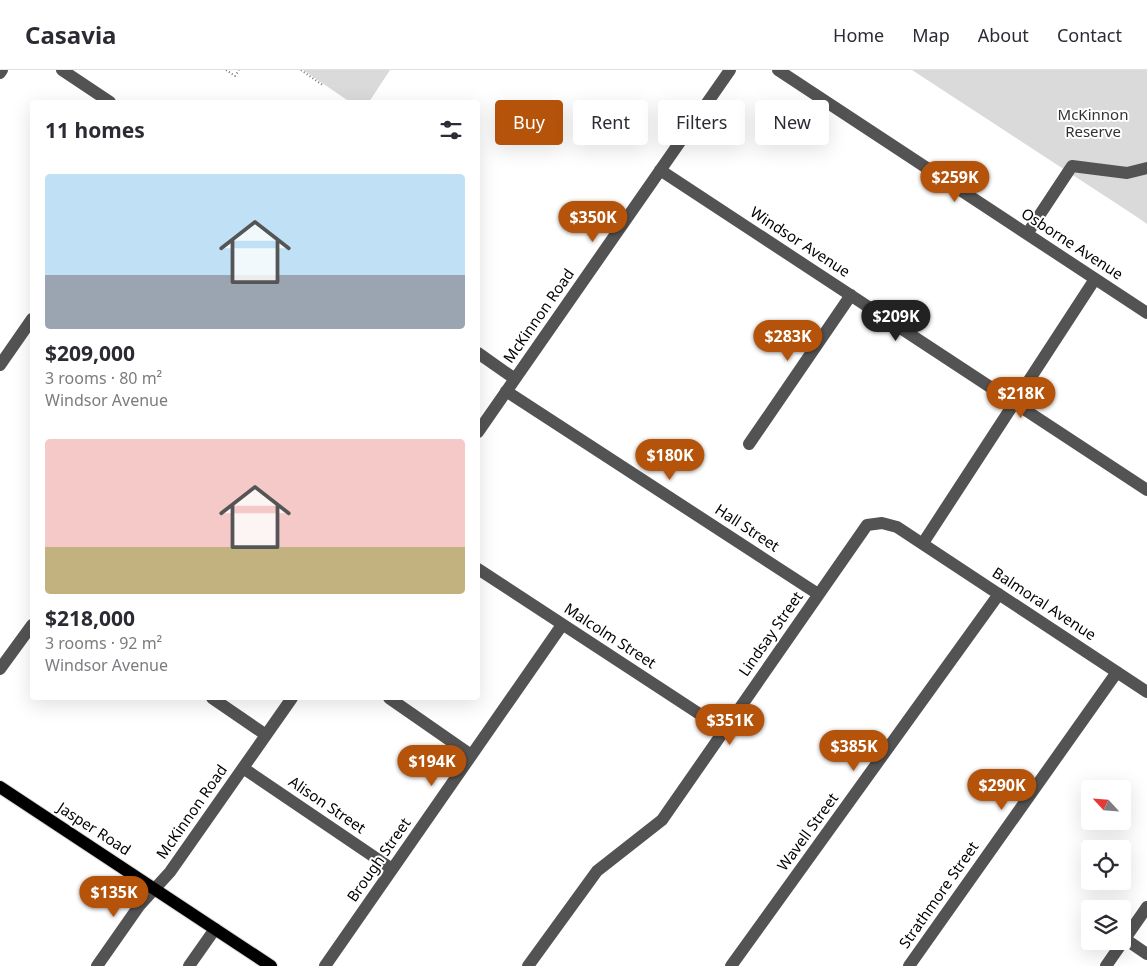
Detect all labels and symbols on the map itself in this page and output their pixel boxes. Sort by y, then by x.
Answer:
park label: McKinnon Reserve [1058,104,1128,141]
pin: $259K [920,160,990,203]
pin: $350K [558,200,628,243]
street label: Windsor Avenue [747,201,854,281]
street label: Osborne Avenue [1018,203,1127,284]
street label: McKinnon Road [498,264,578,367]
pin: $209K [861,300,931,342]
pin: $283K [753,320,823,362]
pin: $218K [986,376,1056,419]
pin: $180K [635,438,705,481]
street label: Hall Street [711,499,784,556]
street label: Balmoral Avenue [989,562,1100,644]
street label: Lindsay Street [734,587,807,680]
street label: Malcolm Street [561,598,661,673]
pin: $351K [695,704,765,746]
pin: $385K [819,730,889,772]
pin: $194K [397,744,467,787]
street label: McKinnon Road [151,760,231,863]
pin: $290K [967,768,1037,811]
street label: Alison Street [285,771,370,838]
north arrow [1081,780,1131,830]
street label: Wavell Street [772,788,843,874]
street label: Jasper Road [52,796,135,859]
street label: Brough Street [342,813,415,905]
street label: Strathmore Street [894,837,983,952]
pin: $135K [79,876,149,918]

